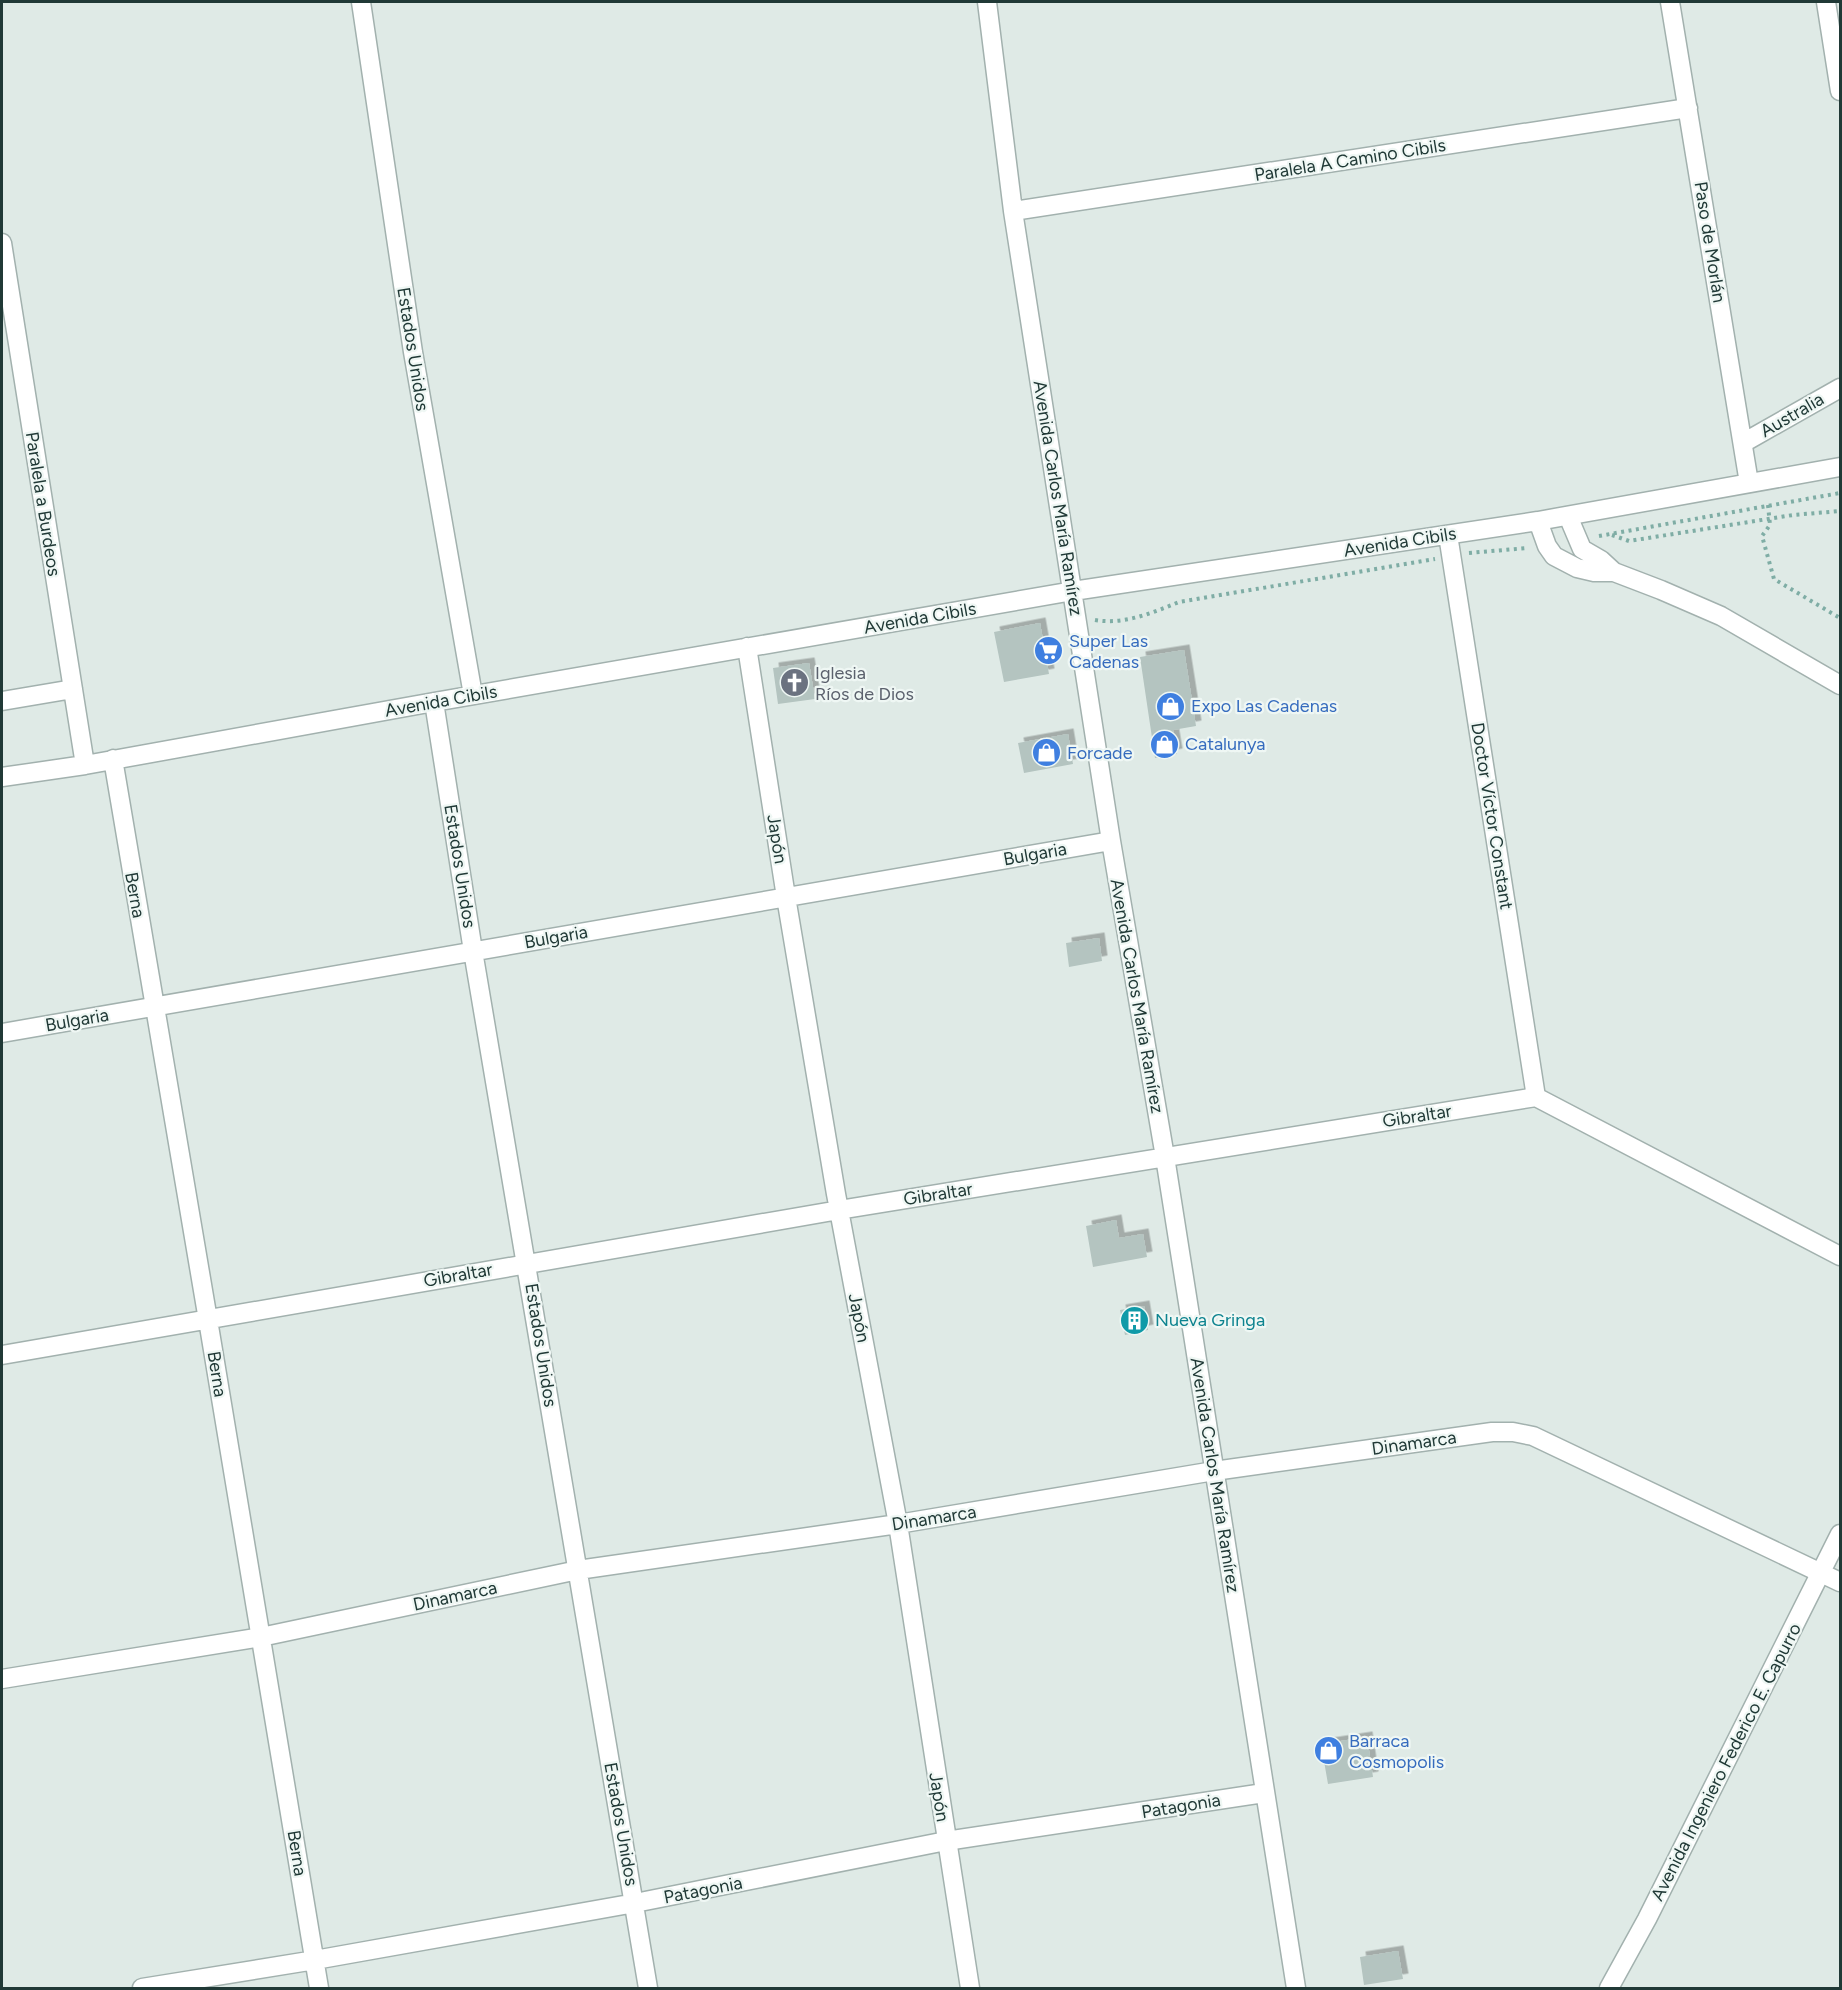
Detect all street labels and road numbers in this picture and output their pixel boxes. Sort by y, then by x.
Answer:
street label: Paralela A Camino Cibils [1253,134,1447,186]
street label: Paso de Morlán [1690,180,1730,304]
street label: Estados Unidos [392,285,434,413]
street label: Avenida Carlos María Ramírez [1029,379,1087,617]
street label: Australia [1756,388,1828,442]
street label: Paralela a Burdeos [21,430,65,578]
street label: Avenida Cibils [1342,522,1458,562]
street label: Avenida Cibils [862,597,978,639]
street label: Avenida Cibils [383,680,499,722]
street label: Doctor Víctor Constant [1466,721,1518,911]
street label: Estados Unidos [439,802,481,930]
street label: Japón [762,813,792,865]
street label: Bulgaria [1001,838,1069,870]
street label: Berna [120,870,150,920]
street label: Avenida Carlos María Ramírez [1106,877,1169,1115]
street label: Bulgaria [522,921,590,953]
street label: Bulgaria [43,1004,111,1036]
street label: Gibraltar [1381,1100,1453,1132]
street label: Gibraltar [902,1178,974,1210]
street label: Gibraltar [422,1258,494,1292]
street label: Estados Unidos [520,1281,562,1409]
street label: Japón [843,1292,875,1344]
street label: Berna [203,1349,231,1399]
street label: Avenida Carlos María Ramírez [1186,1356,1244,1594]
street label: Dinamarca [1370,1426,1458,1460]
street label: Dinamarca [890,1500,978,1536]
street label: Dinamarca [411,1576,499,1616]
street label: Avenida Ingeniero Federico E. Capurro [1646,1619,1806,1905]
street label: Estados Unidos [599,1760,643,1888]
street label: Japón [924,1771,954,1823]
street label: Patagonia [1140,1789,1222,1823]
street label: Berna [283,1828,311,1878]
street label: Patagonia [662,1872,744,1908]

